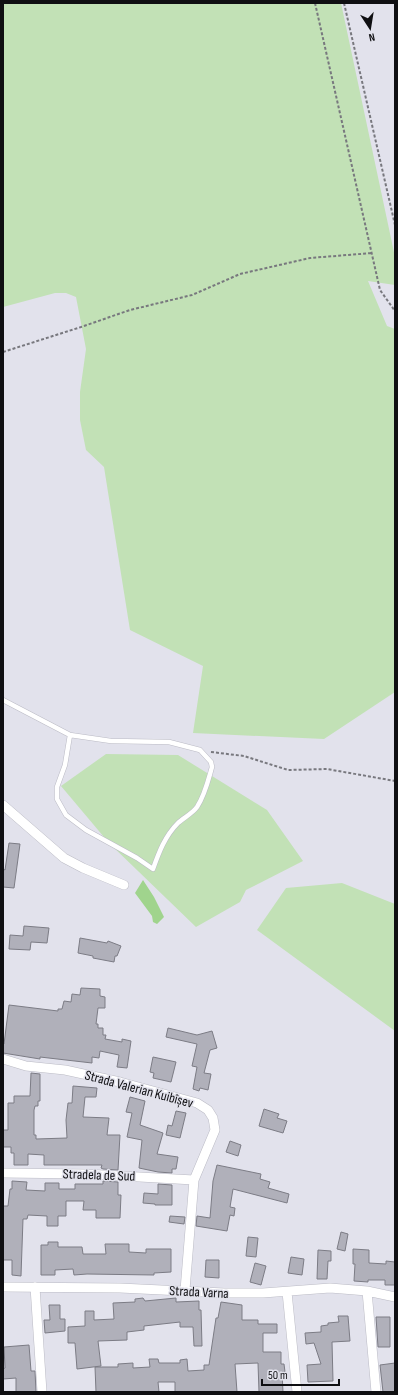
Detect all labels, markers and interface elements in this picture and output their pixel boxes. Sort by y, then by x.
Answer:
north arrow [350,8,390,48]
text: N [368,30,376,44]
street label: Strada Valerian Kuibîșev [83,1066,196,1112]
street label: Stradela de Sud [62,1165,136,1185]
street label: Strada Varna [169,1282,229,1302]
scale bar [262,1361,339,1387]
text: 50 m [268,1368,288,1383]

